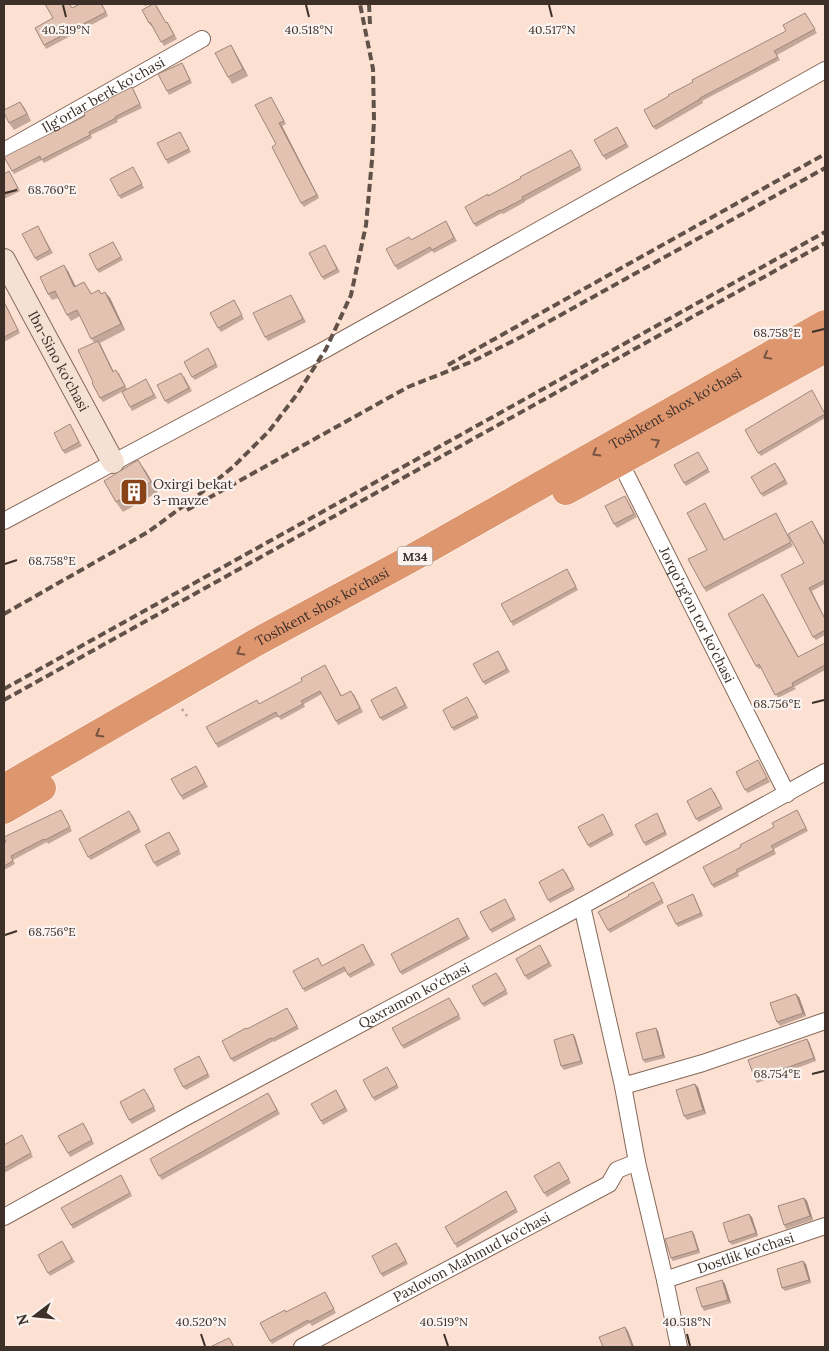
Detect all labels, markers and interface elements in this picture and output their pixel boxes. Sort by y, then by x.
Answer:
text: 40.519°N [42,22,90,37]
text: 40.518°N [285,22,333,37]
text: 40.517°N [528,22,576,37]
street label: Ilg'orlar berk ko'chasi [38,53,168,137]
text: 68.760°E [28,182,76,197]
street label: Ibn-Sino ko'chasi [24,308,93,415]
text: 68.758°E [753,325,801,340]
one-way arrow [764,350,773,360]
street label: Toshkent shox ko'chasi [606,364,745,454]
one-way arrow [651,439,660,449]
one-way arrow [592,447,601,457]
place label: Oxirgi bekat 3-mavze [153,475,233,509]
building icon: Oxirgi bekat 3-mavze [119,477,149,507]
street label: Jorqo'rg'on tor ko'chasi [655,543,739,686]
road number: M34 [398,546,432,566]
text: 68.758°E [28,553,76,568]
street label: Toshkent shox ko'chasi [252,563,392,650]
one-way arrow [236,646,245,656]
text: 68.756°E [753,696,801,711]
one-way arrow [96,727,105,737]
text: 68.756°E [28,924,76,939]
street label: Qaxramon ko'chasi [355,958,473,1033]
text: 68.754°E [754,1066,801,1081]
street label: Paxlovon Mahmud ko'chasi [390,1208,553,1306]
street label: Dostlik ko'chasi [695,1228,796,1278]
north arrow [10,1291,60,1341]
text: N [12,1312,33,1327]
text: 40.520°N [175,1314,227,1329]
text: 40.519°N [420,1314,468,1329]
text: 40.518°N [663,1314,711,1329]

